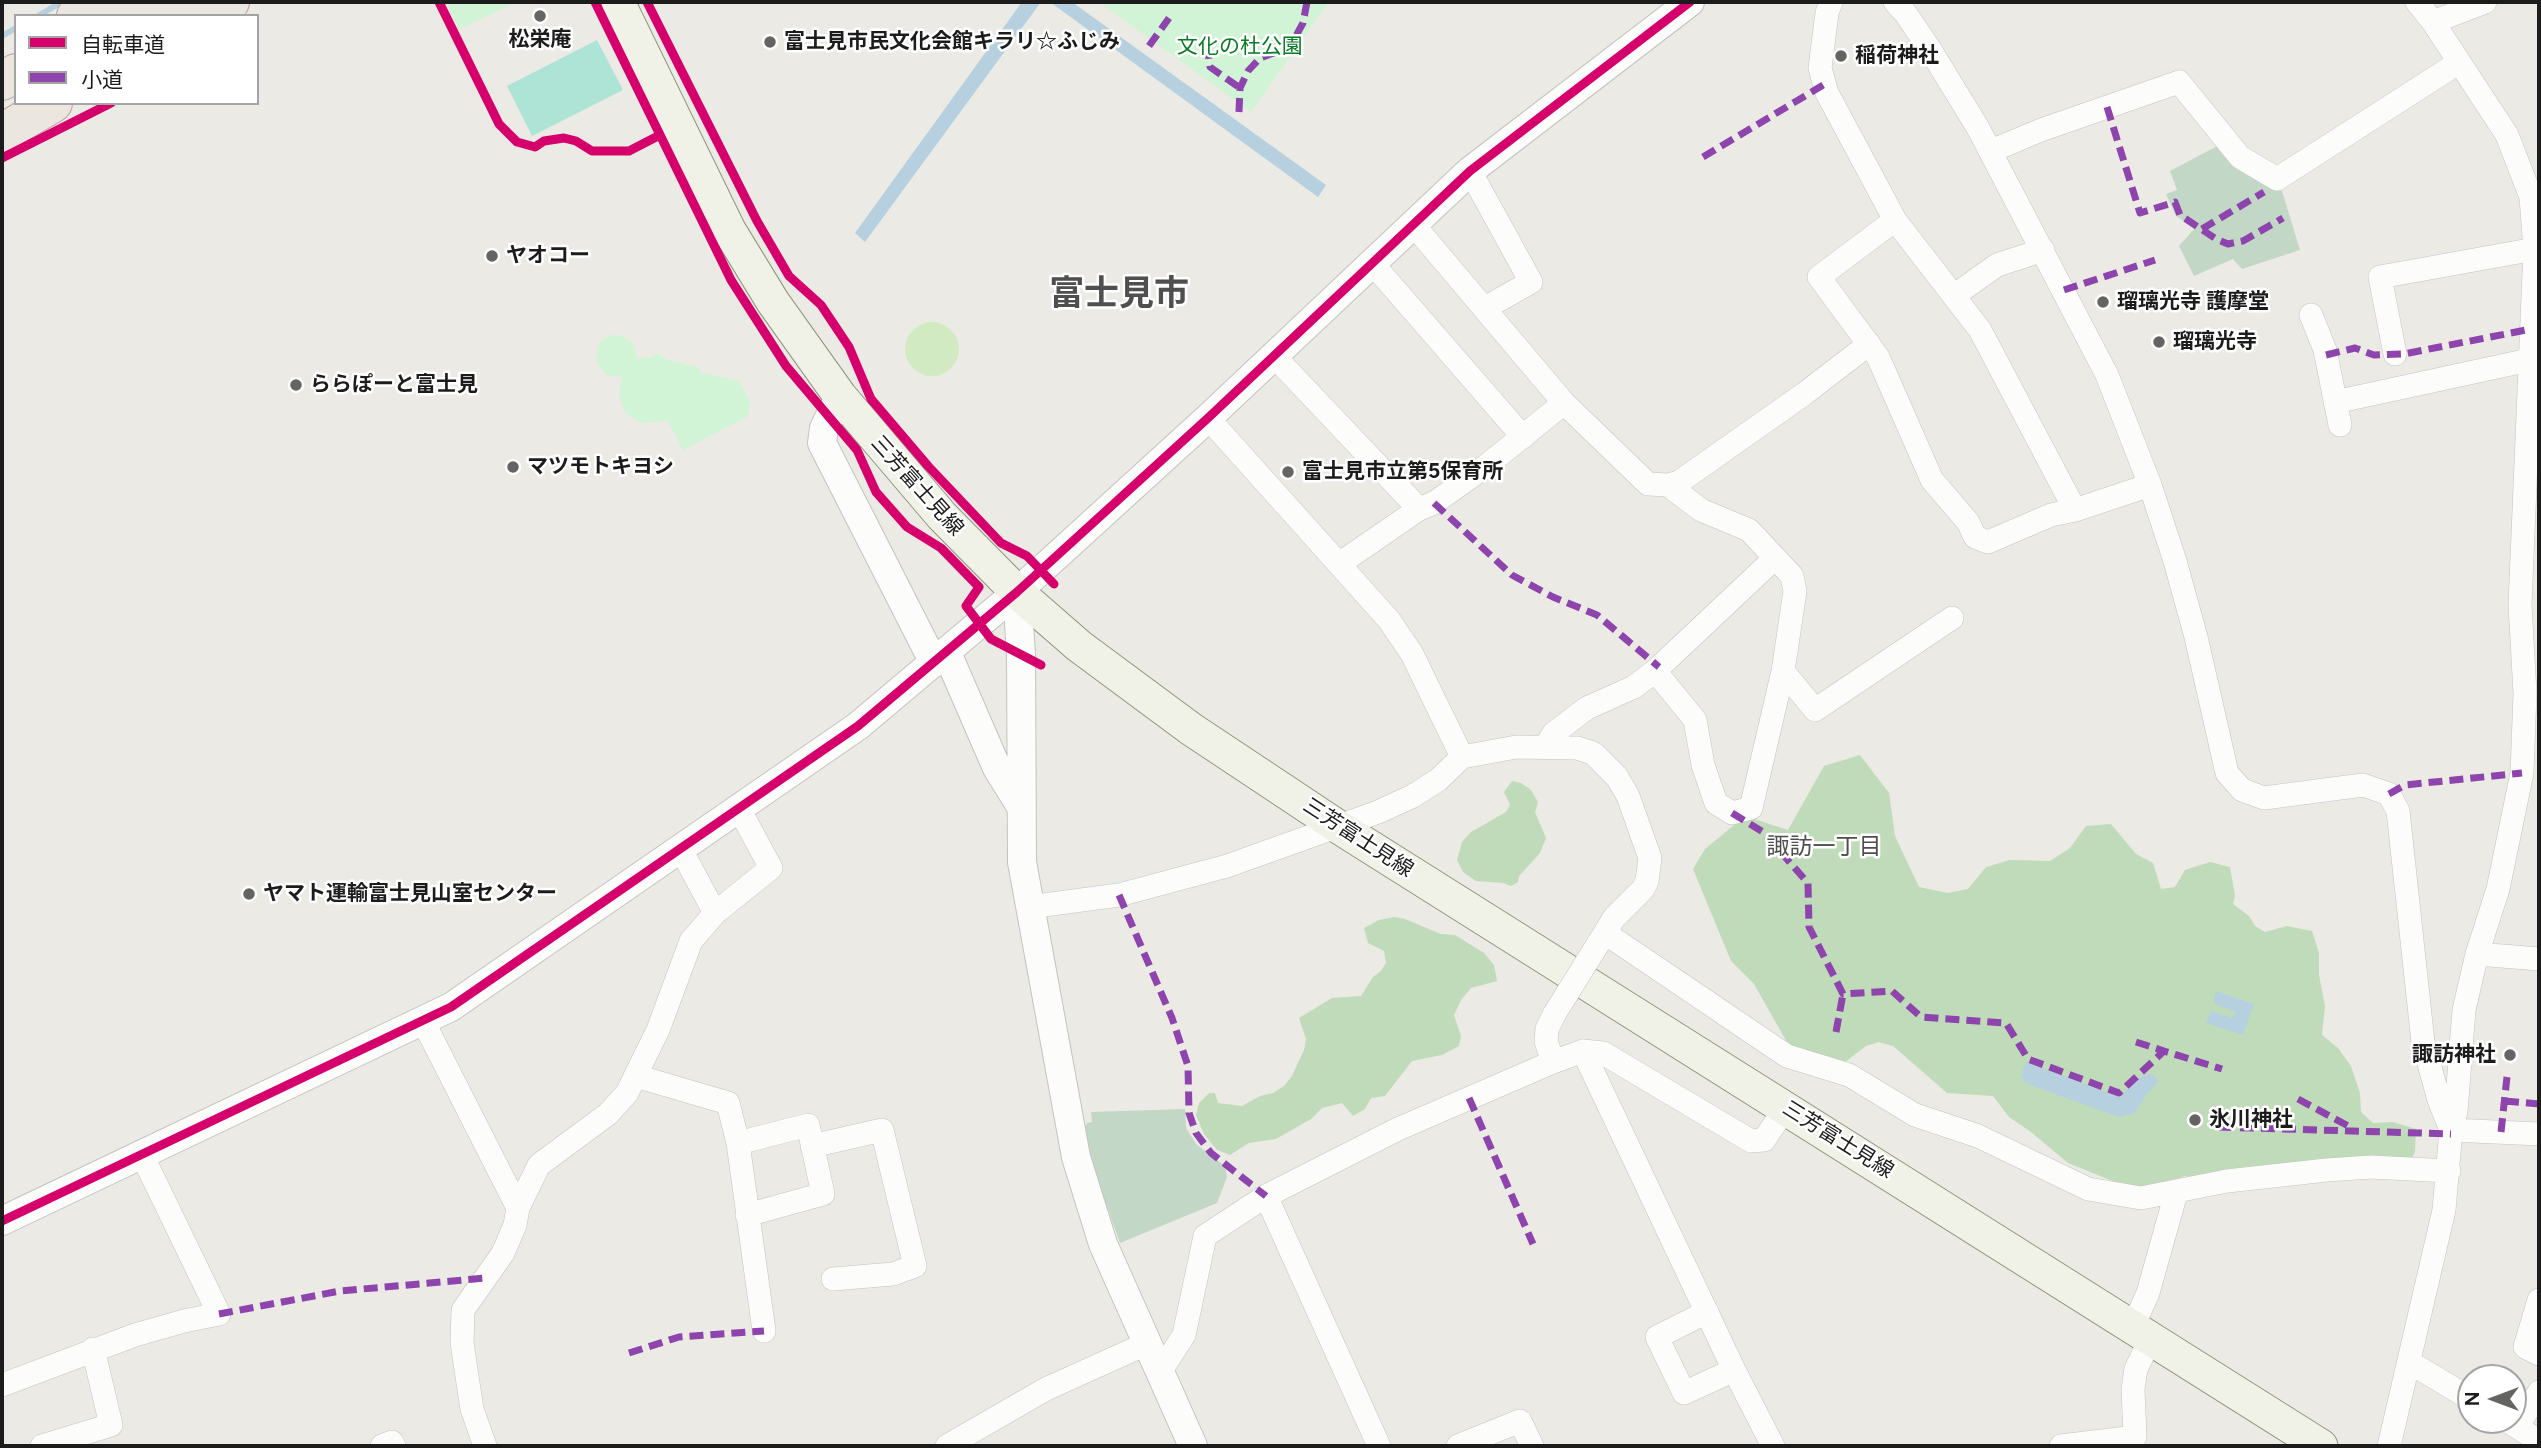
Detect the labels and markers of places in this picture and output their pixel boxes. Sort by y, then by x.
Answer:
marker: 松栄庵 [532,8,548,24]
place label: 松栄庵 [509,27,571,53]
place label: 富士見市民文化会館キラリ☆ふじみ [784,29,1120,55]
marker: 富士見市民文化会館キラリ☆ふじみ [762,34,778,50]
place label: 稲荷神社 [1855,43,1939,69]
marker: 稲荷神社 [1833,48,1849,64]
place label: ヤオコー [506,243,590,269]
marker: ヤオコー [484,248,500,264]
place label: 瑠璃光寺 護摩堂 [2117,289,2269,315]
marker: 瑠璃光寺 護摩堂 [2095,294,2111,310]
place label: 瑠璃光寺 [2173,329,2257,355]
marker: 瑠璃光寺 [2151,334,2167,350]
place label: ららぽーと富士見 [310,372,478,398]
marker: ららぽーと富士見 [288,377,304,393]
place label: マツモトキヨシ [527,454,674,480]
marker: マツモトキヨシ [505,459,521,475]
place label: 富士見市立第5保育所 [1302,459,1503,485]
marker: 富士見市立第5保育所 [1280,464,1296,480]
place label: ヤマト運輸富士見山室センター [263,881,557,907]
marker: ヤマト運輸富士見山室センター [241,886,257,902]
place label: 諏訪神社 [2412,1042,2496,1068]
marker: 諏訪神社 [2502,1047,2518,1063]
place label: 氷川神社 [2209,1107,2293,1133]
marker: 氷川神社 [2187,1112,2203,1128]

